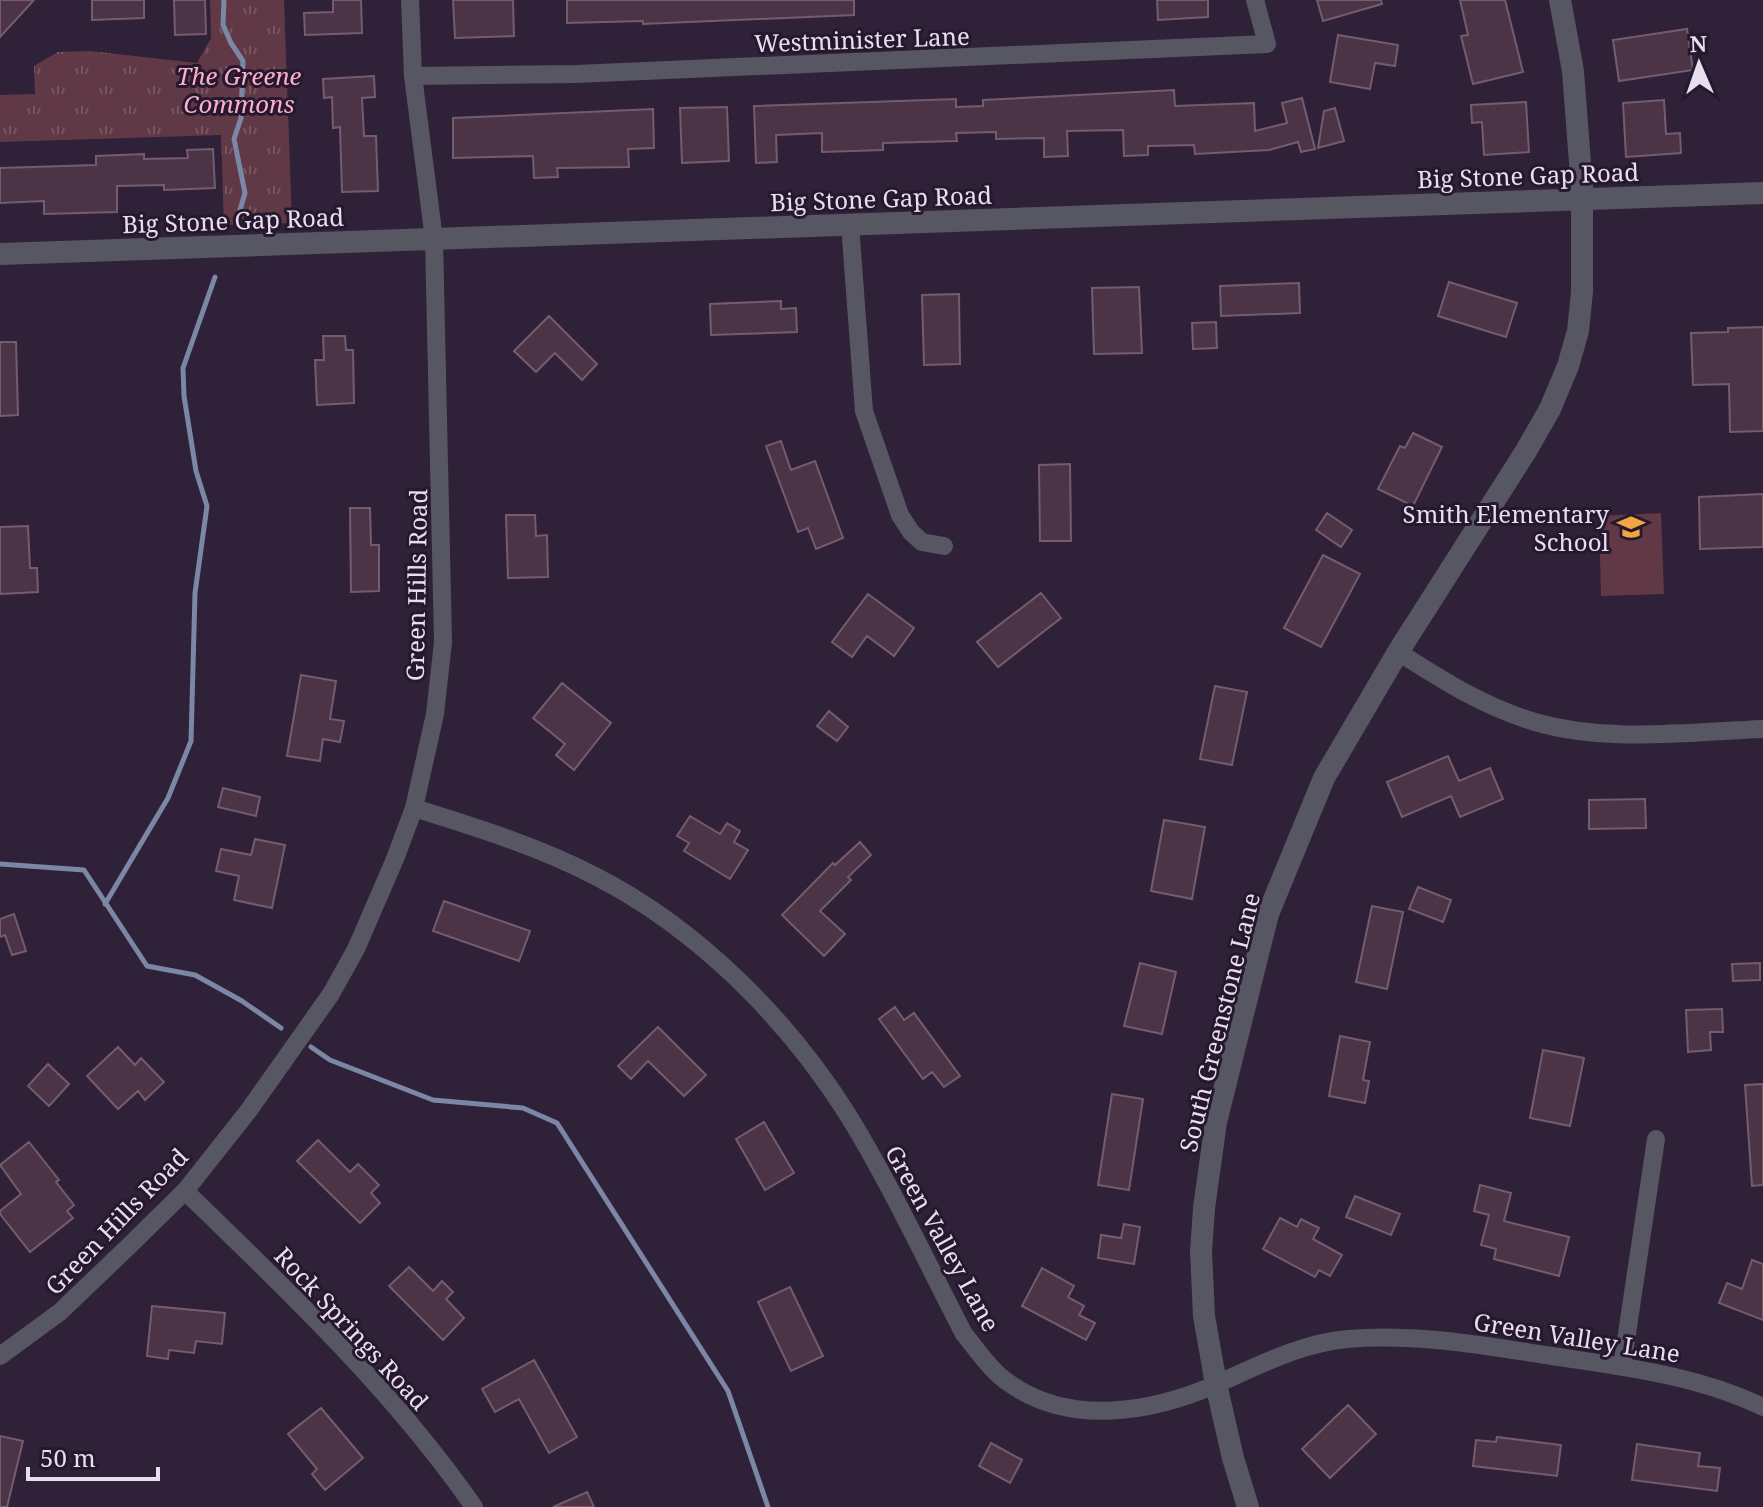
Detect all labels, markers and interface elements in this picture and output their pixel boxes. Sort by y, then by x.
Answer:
street label: Westminister Lane [754,19,970,59]
north arrow [1659,24,1739,104]
text: N [1689,28,1707,58]
park label: The Greene Commons [177,59,302,120]
street label: Big Stone Gap Road [1417,155,1640,195]
street label: Big Stone Gap Road [770,178,993,218]
street label: Big Stone Gap Road [122,200,345,240]
street label: Green Hills Road [398,488,434,681]
place label: Smith Elementary School [1403,497,1610,558]
school or university icon: Smith Elementary School [1616,512,1646,542]
street label: South Greenstone Lane [1171,889,1267,1155]
street label: Green Valley Lane [878,1139,1008,1337]
street label: Green Hills Road [37,1140,195,1302]
street label: Rock Springs Road [268,1239,436,1417]
street label: Green Valley Lane [1471,1304,1683,1370]
scale bar [28,1431,158,1481]
text: 50 m [40,1441,96,1474]

